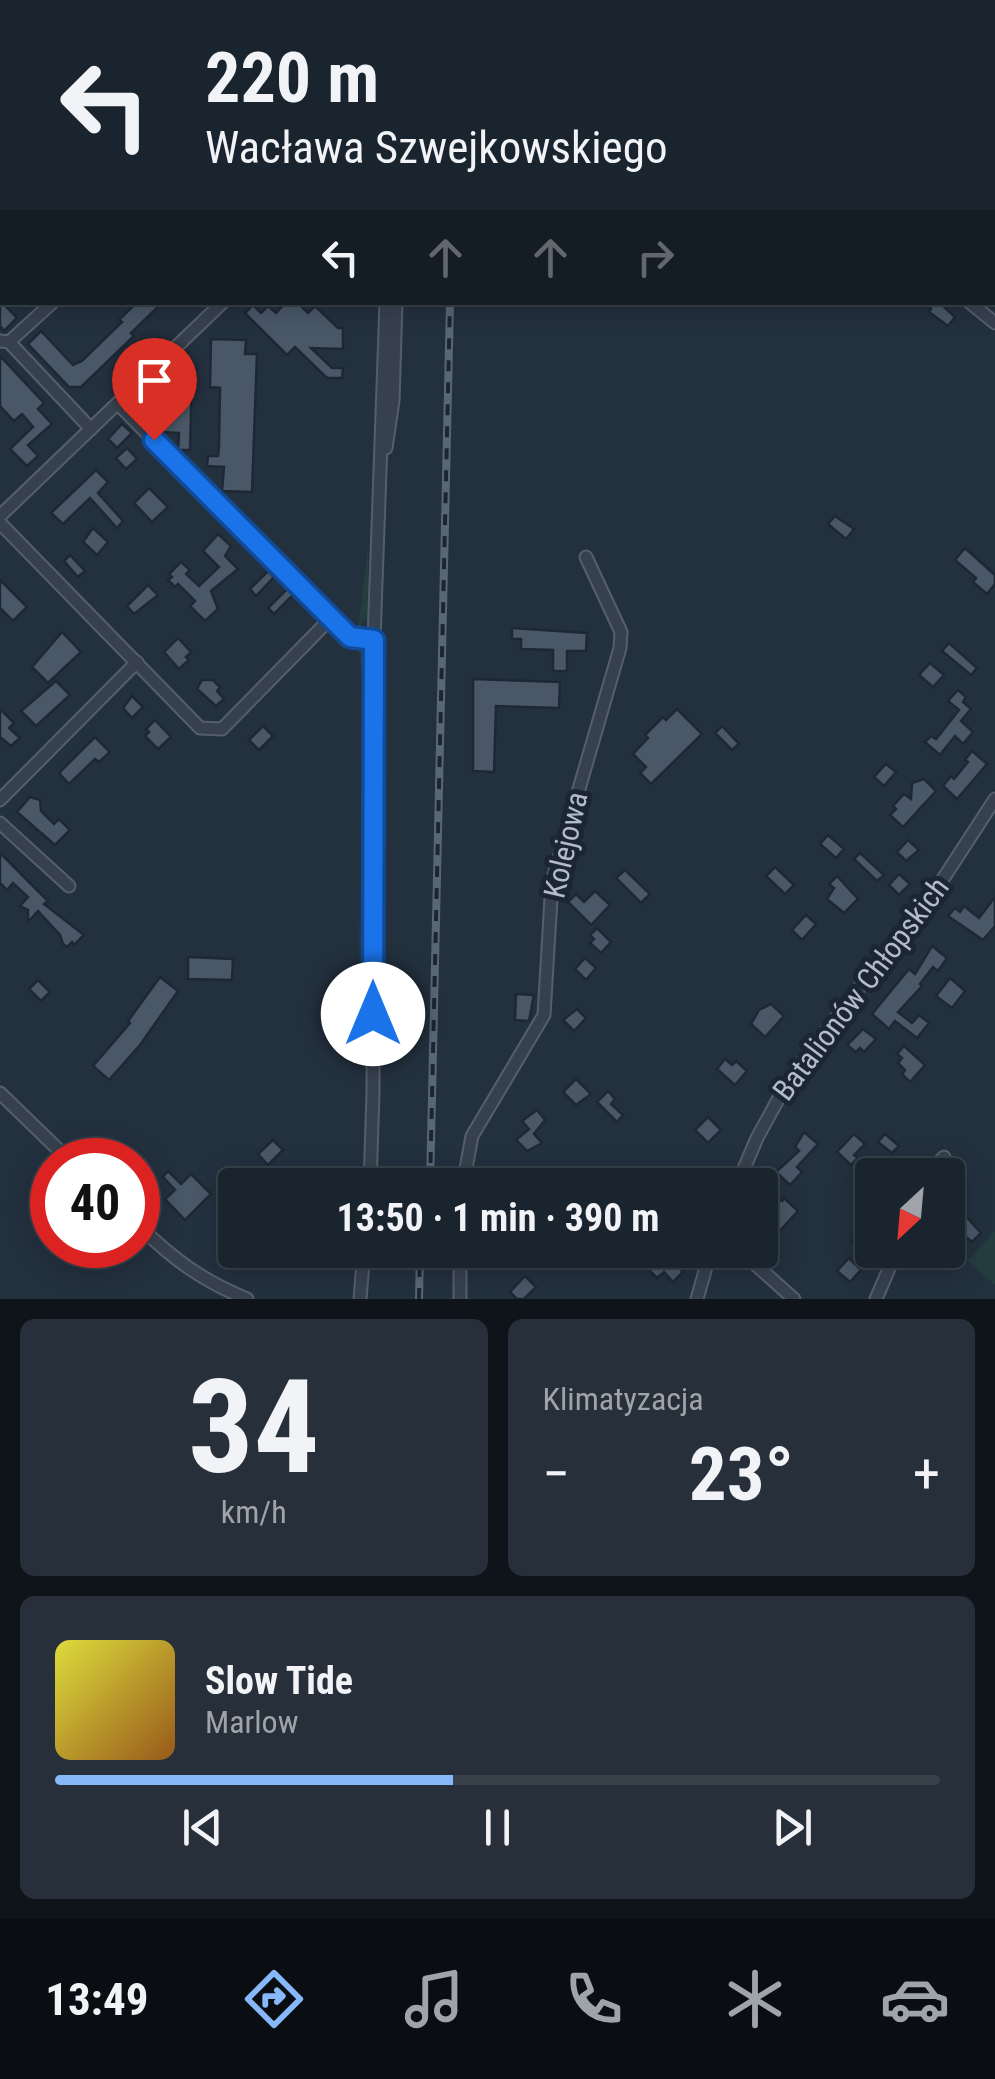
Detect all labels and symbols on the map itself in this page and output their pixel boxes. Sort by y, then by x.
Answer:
pin [112,338,197,441]
street label: Kolejowa [536,789,595,901]
street label: Batalionów Chłopskich [765,870,956,1107]
position arrow [321,962,425,1066]
speed limit sign: 40 [30,1138,160,1268]
north arrow [855,1158,965,1268]

